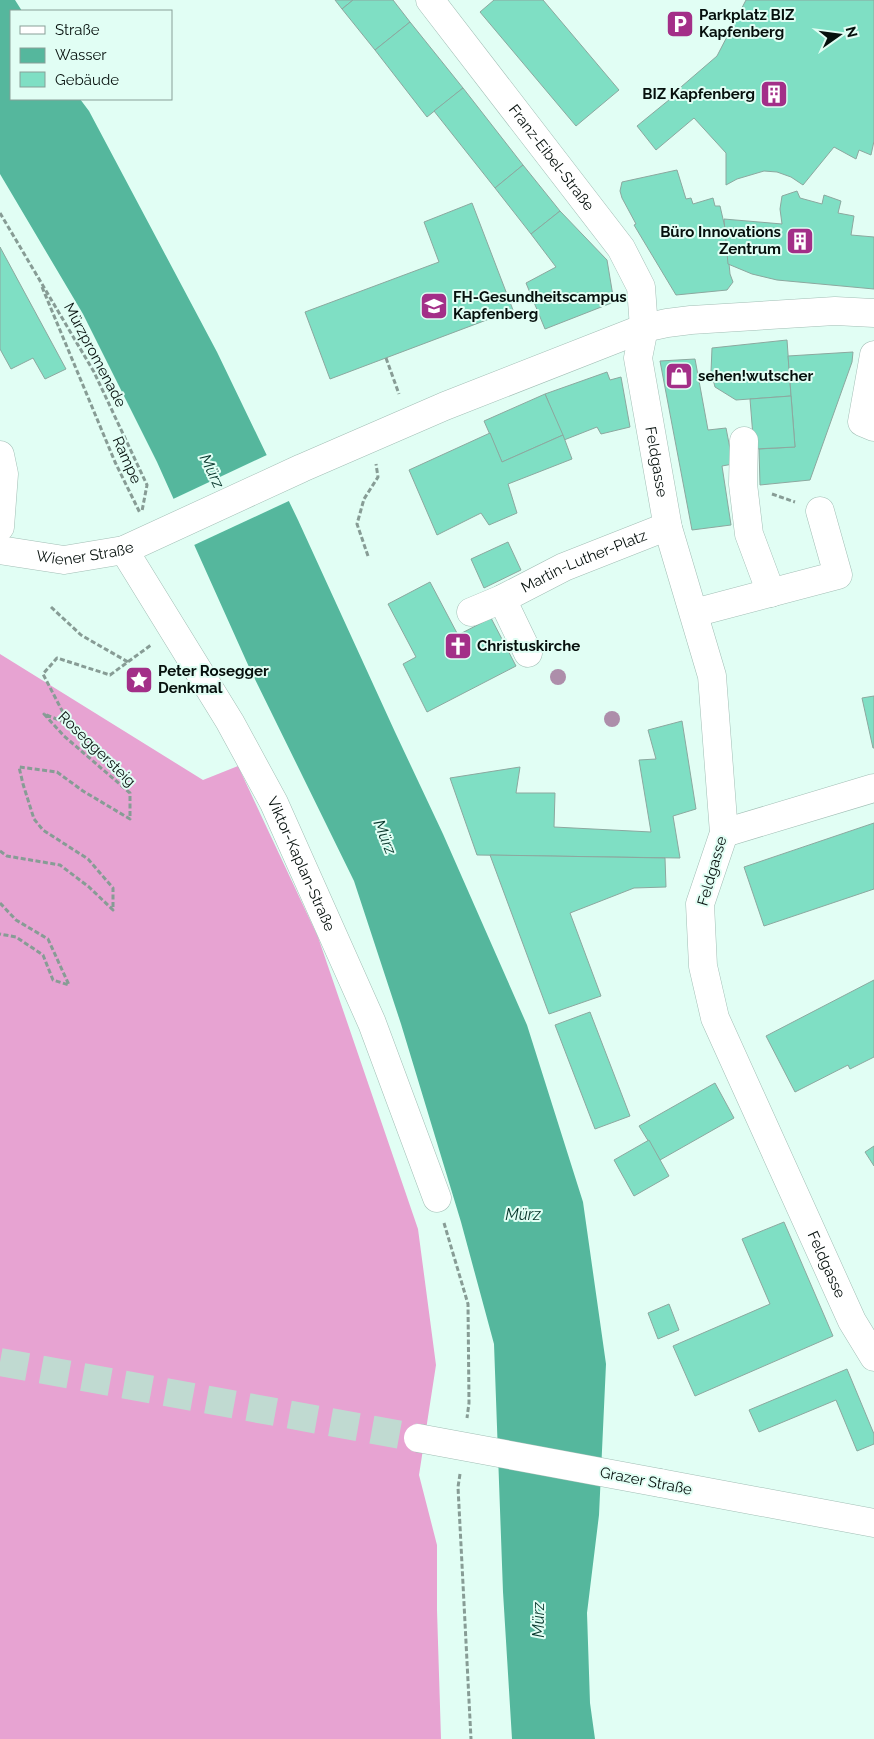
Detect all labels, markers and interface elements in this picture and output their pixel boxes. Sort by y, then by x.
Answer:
place label: Parkplatz BIZ Kapfenberg [699,6,794,41]
parking icon: Parkplatz BIZ Kapfenberg [665,9,695,39]
legend [10,10,172,100]
north arrow [814,10,864,60]
text: Straße [55,21,100,39]
text: N [843,25,861,39]
text: Wasser [55,46,107,64]
text: Gebäude [55,71,119,89]
building icon: BIZ Kapfenberg [759,79,789,109]
place label: BIZ Kapfenberg [642,85,755,103]
street label: Franz-Eibel-Straße [505,101,598,214]
place label: Büro Innovations Zentrum [660,223,781,258]
building icon: Büro Innovations Zentrum [785,226,815,256]
place label: FH-Gesundheitscampus Kapfenberg [453,288,627,323]
school or university icon: FH-Gesundheitscampus Kapfenberg [419,291,449,321]
street label: Mürzpromenade [60,300,130,410]
shop icon: sehen!wutscher [664,361,694,391]
place label: sehen!wutscher [698,367,814,385]
street label: Feldgasse [641,425,671,499]
street label: Rampe [109,434,145,487]
water label: Mürz [196,451,229,492]
street label: Martin-Luther-Platz [518,526,649,597]
street label: Wiener Straße [35,538,137,569]
church icon: Christuskirche [443,631,473,661]
place label: Christuskirche [477,637,580,655]
place label: Peter Rosegger Denkmal [158,662,269,697]
place icon: Peter Rosegger Denkmal [124,665,154,695]
street label: Roseggersteig [55,708,139,790]
street label: Viktor-Kaplan-Straße [263,794,339,934]
water label: Mürz [370,817,401,858]
street label: Feldgasse [694,834,731,908]
water label: Mürz [505,1205,541,1224]
street label: Feldgasse [804,1228,849,1301]
street label: Grazer Straße [598,1463,694,1499]
water label: Mürz [529,1602,548,1638]

